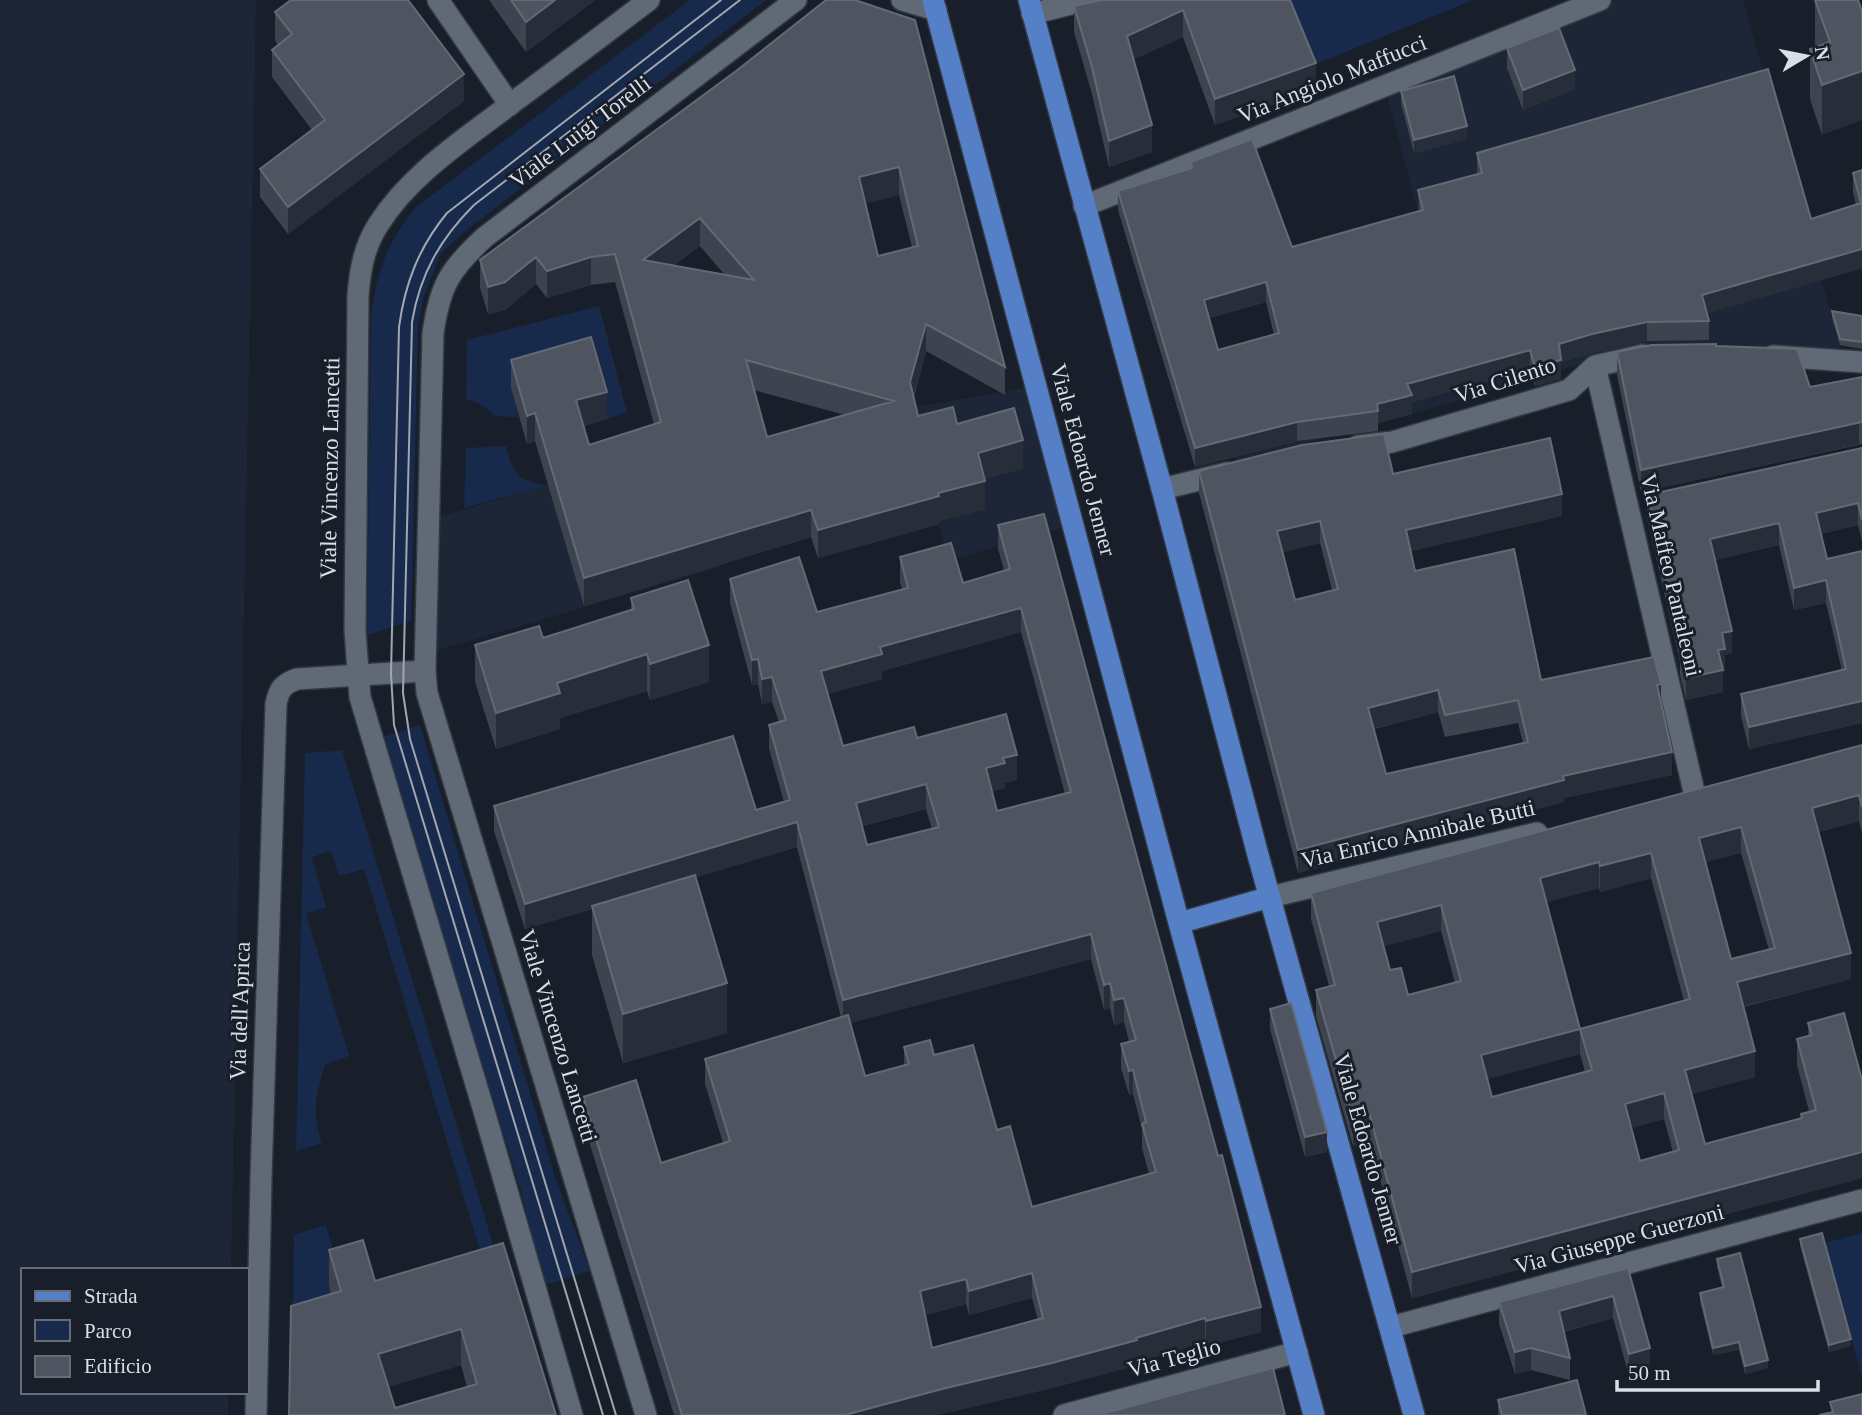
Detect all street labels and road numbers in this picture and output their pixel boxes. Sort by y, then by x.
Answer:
street label: Via Angiolo Maffucci [1234,30,1430,128]
street label: Viale Luigi Torelli [504,71,656,193]
street label: Via Cilento [1451,352,1559,408]
street label: Viale Vincenzo Lancetti [316,357,344,579]
street label: Viale Edoardo Jenner [1045,361,1121,559]
street label: Via Maffeo Pantaleoni [1635,471,1707,679]
street label: Via Enrico Annibale Butti [1299,795,1537,873]
street label: Viale Vincenzo Lancetti [514,926,602,1146]
street label: Via dell'Aprica [225,941,255,1081]
street label: Viale Edoardo Jenner [1329,1050,1407,1248]
street label: Via Giuseppe Guerzoni [1512,1199,1726,1279]
street label: Via Teglio [1125,1334,1223,1382]

